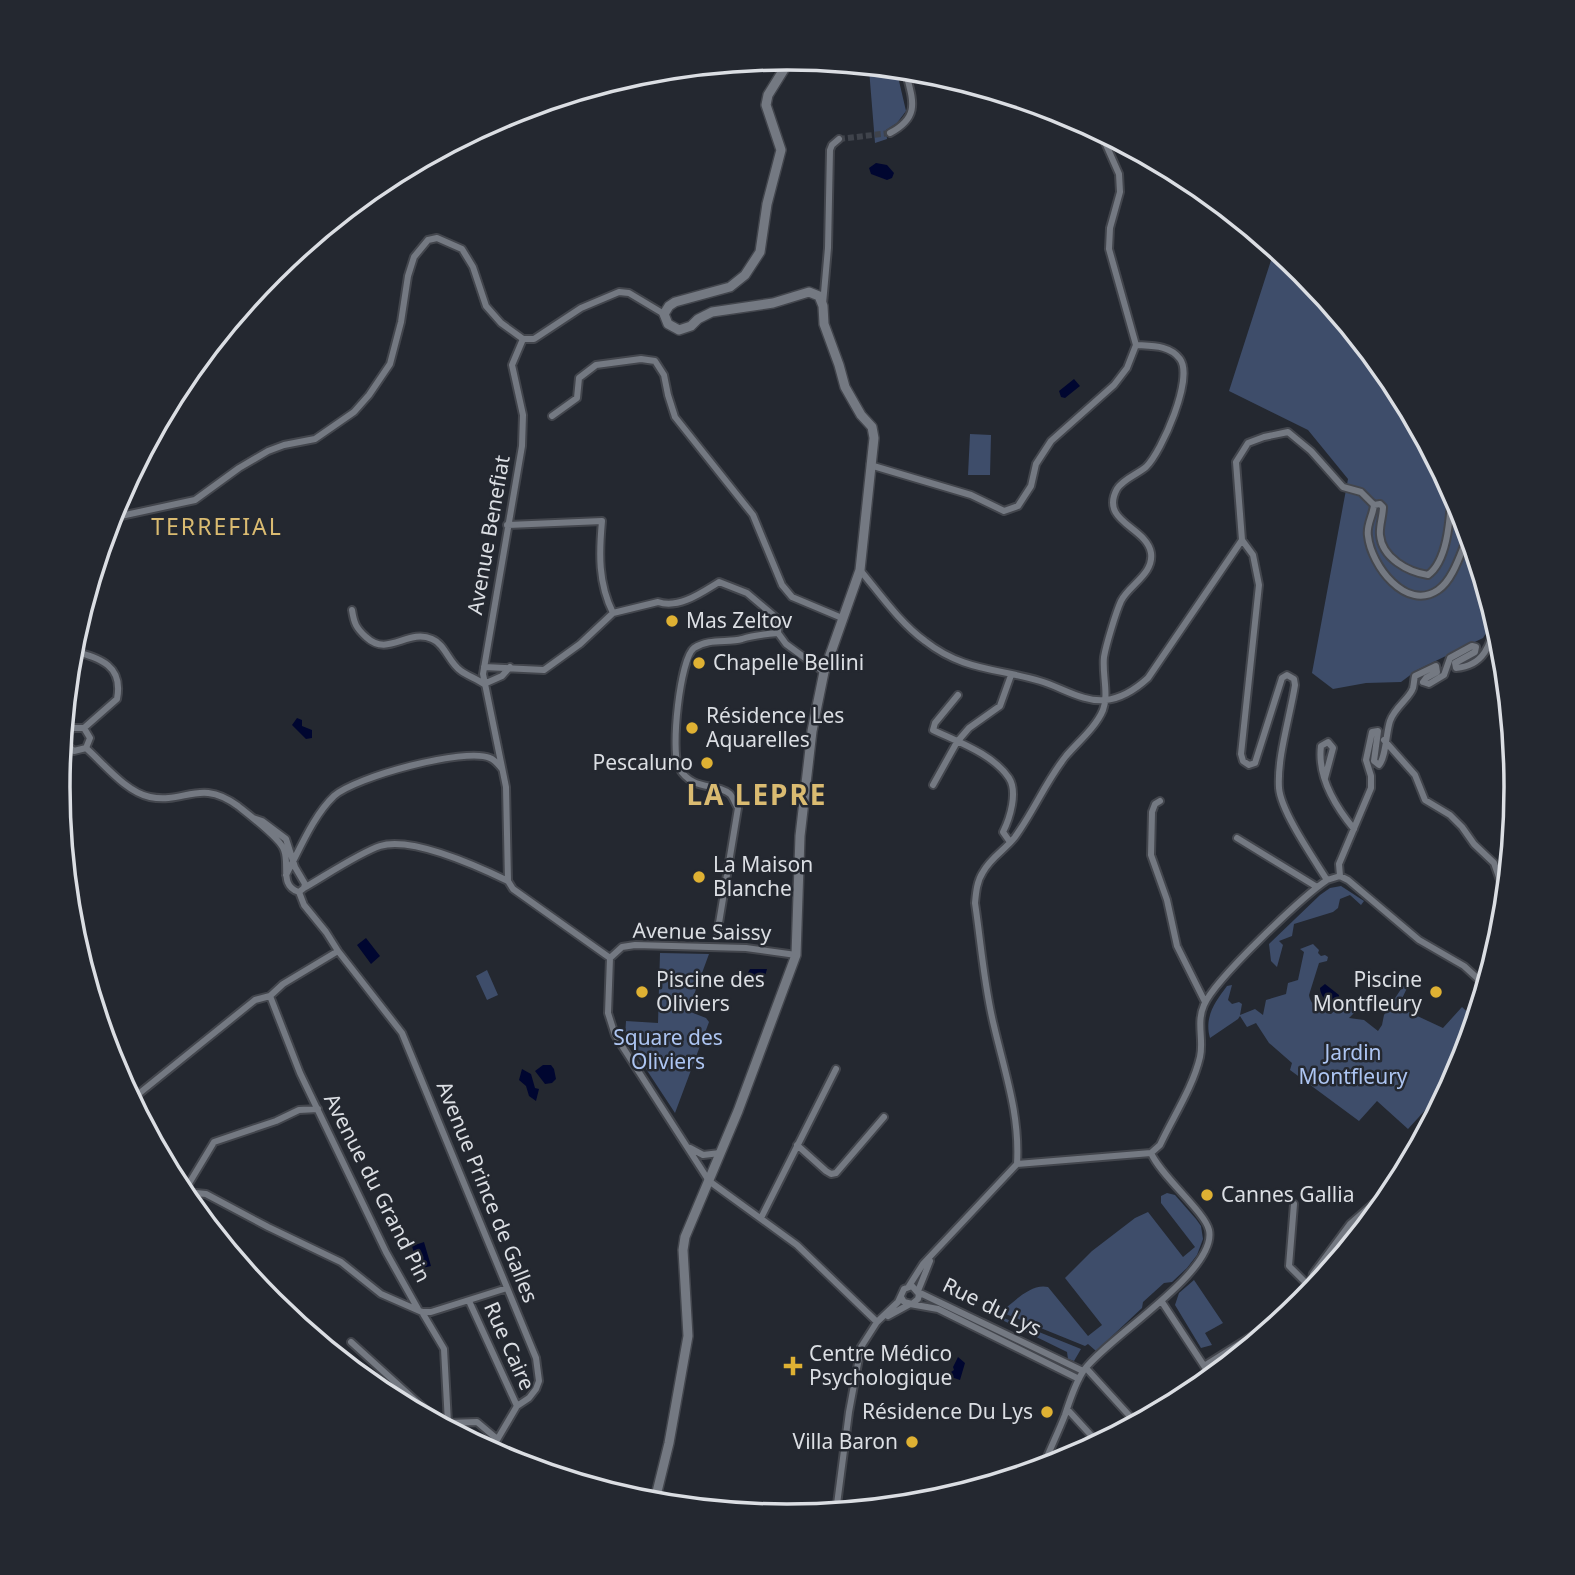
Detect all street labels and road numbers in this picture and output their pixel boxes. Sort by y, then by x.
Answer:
street label: Avenue Benefiat [460,452,516,617]
street label: Avenue Saissy [632,916,772,946]
street label: Avenue Prince de Galles [431,1077,545,1306]
street label: Avenue du Grand Pin [318,1088,438,1287]
street label: Rue du Lys [938,1270,1046,1342]
street label: Rue Caire [478,1297,542,1394]

